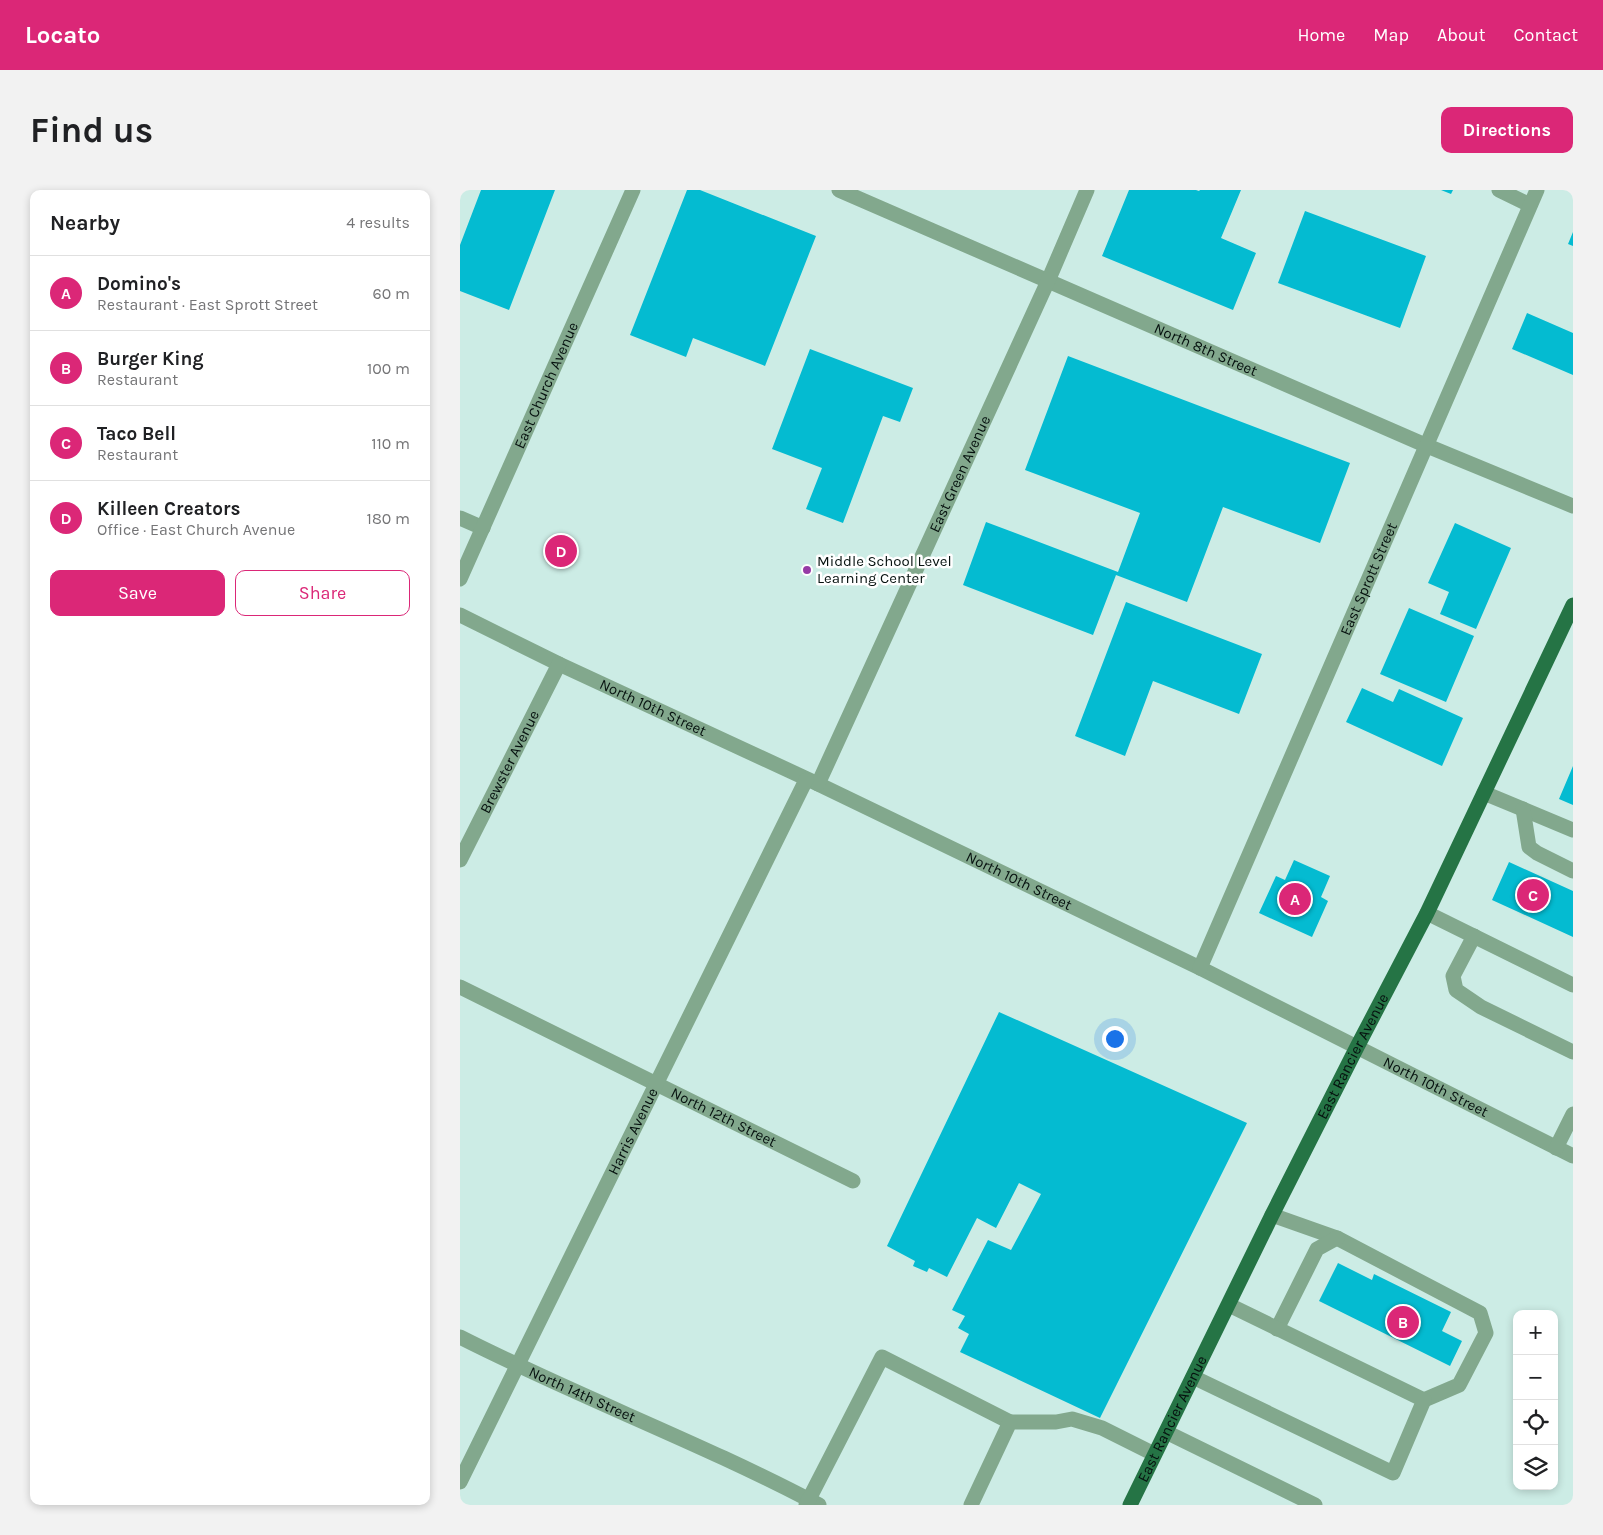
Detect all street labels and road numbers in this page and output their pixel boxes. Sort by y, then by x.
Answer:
street label: East Church Avenue [510,319,582,451]
street label: North 8th Street [1151,319,1261,380]
street label: East Green Avenue [925,413,994,535]
street label: East Sprott Street [1336,519,1401,638]
street label: North 10th Street [597,675,709,740]
street label: Brewster Avenue [476,707,543,816]
street label: North 10th Street [963,848,1075,914]
street label: East Rancier Avenue [1313,990,1392,1122]
street label: North 10th Street [1380,1053,1492,1121]
street label: North 12th Street [668,1084,780,1151]
street label: Harris Avenue [604,1085,662,1178]
street label: East Rancier Avenue [1134,1353,1211,1485]
street label: North 14th Street [526,1363,639,1426]

